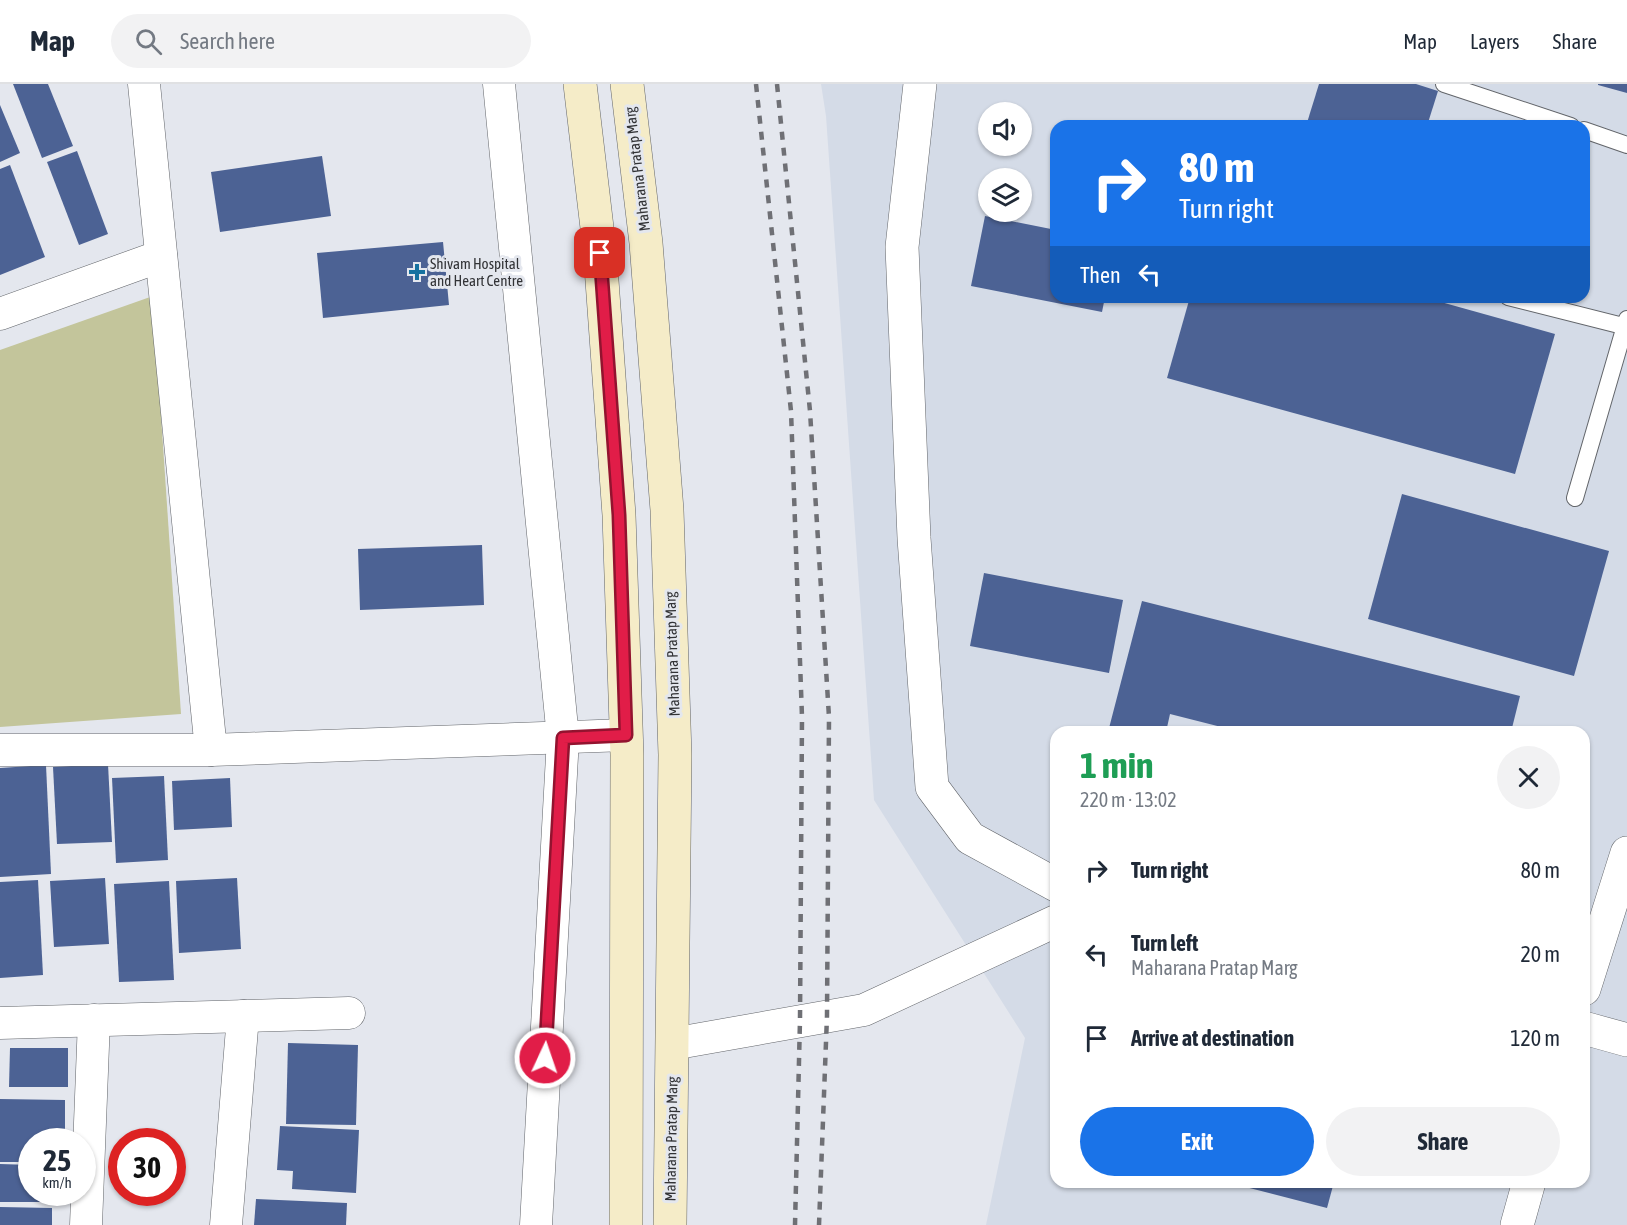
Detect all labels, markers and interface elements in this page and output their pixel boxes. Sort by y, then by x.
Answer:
search box [111,14,531,68]
text: Map [30,25,75,57]
icon: search [132,25,165,58]
text: Search here [180,28,275,54]
text: Map [1403,29,1437,53]
text: Layers [1470,29,1520,53]
text: Share [1553,29,1597,53]
map controls [978,102,1032,222]
button: sound [978,102,1032,156]
street label: Maharana Pratap Marg [621,105,653,232]
text: 80 m [1179,143,1254,191]
icon: right [1080,144,1158,222]
button: layers [978,168,1032,222]
text: Turn right [1179,193,1274,224]
pin [574,227,625,278]
icon: arrive [583,236,616,269]
place label: Shivam Hospital and Heart Centre [430,255,523,289]
icon: left [1133,258,1166,291]
text: Then [1080,262,1121,288]
marker: Shivam Hospital and Heart Centre [408,263,426,281]
street label: Maharana Pratap Marg [661,591,683,717]
text: 1 min [1080,744,1154,786]
button: close [1497,746,1560,809]
text: 220 m · 13:02 [1080,788,1177,811]
icon: right [1080,854,1113,887]
text: Turn right [1131,857,1208,883]
text: 80 m [1520,857,1560,883]
text: Turn left [1131,930,1198,956]
icon: left [1080,938,1113,971]
text: 20 m [1520,941,1560,967]
text: Maharana Pratap Marg [1131,956,1298,979]
icon: arrive [1080,1022,1113,1055]
text: Arrive at destination [1131,1025,1294,1051]
text: 120 m [1510,1025,1560,1051]
position arrow [513,1026,577,1090]
street label: Maharana Pratap Marg [661,1076,681,1202]
button: Exit [1080,1107,1314,1176]
button: Share [1326,1107,1560,1176]
speed limit sign: 30 [108,1128,186,1206]
text: 25 [43,1143,71,1177]
text: km/h [42,1174,72,1191]

